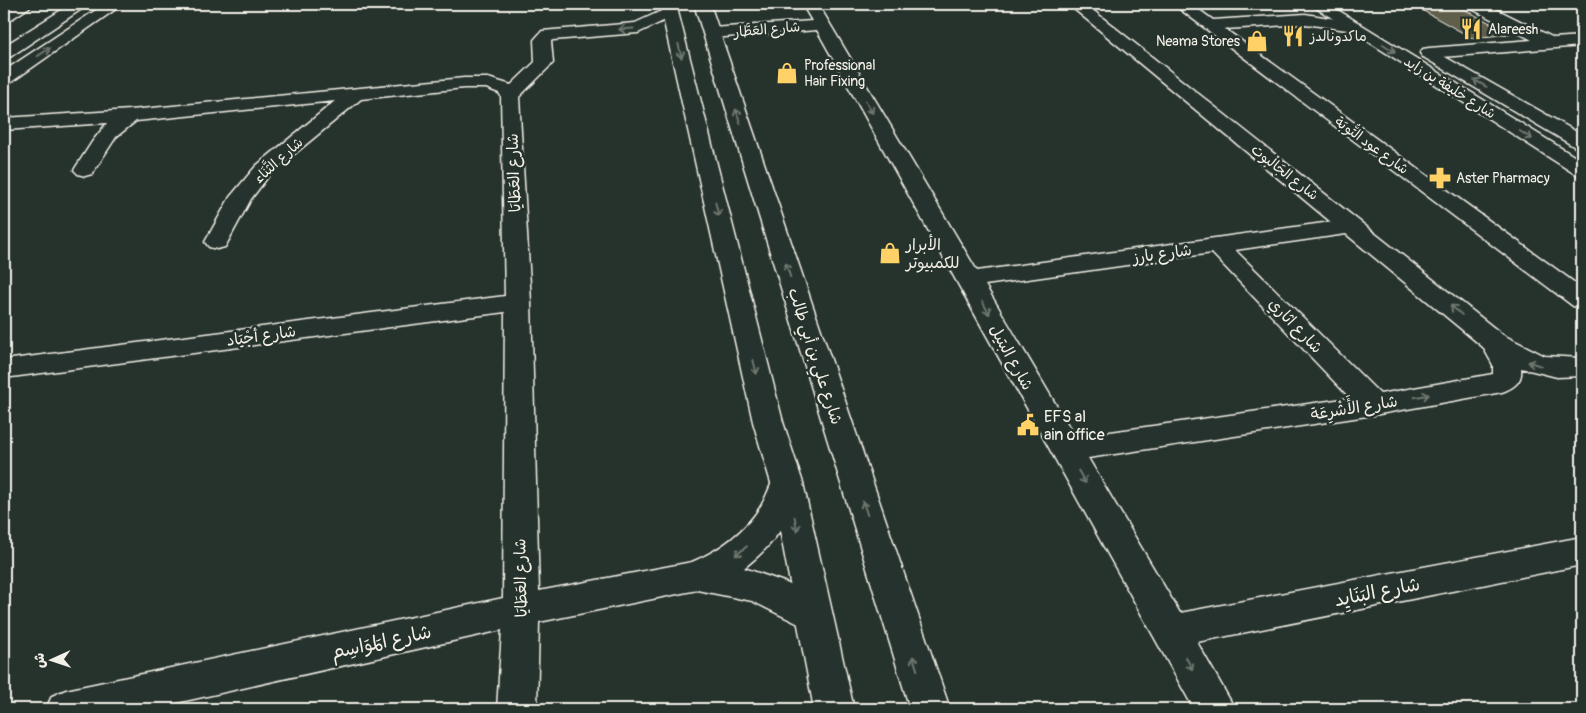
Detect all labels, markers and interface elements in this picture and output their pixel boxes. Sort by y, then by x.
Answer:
restaurant icon: Alareesh [1458,16,1484,42]
street label: شارع العَطَّار [732,18,801,42]
place label: Alareesh [1488,21,1538,38]
restaurant icon: ماكدونالدز [1280,23,1306,49]
one-way arrow [618,25,634,34]
shop icon: Neama Stores [1244,28,1270,54]
place label: ماكدونالدز [1309,28,1367,46]
place label: Neama Stores [1156,33,1241,50]
one-way arrow [676,43,685,59]
one-way arrow [1382,43,1396,54]
one-way arrow [37,47,51,57]
street label: شارع خليفة بن زايد [1400,52,1499,123]
place label: Professional Hair Fixing [804,57,876,90]
shop icon: Professional Hair Fixing [774,60,800,86]
one-way arrow [1474,77,1488,87]
one-way arrow [865,99,875,113]
one-way arrow [733,108,742,124]
street label: شارع عود التُّوبَة [1331,111,1413,179]
one-way arrow [1519,130,1533,140]
street label: شارع الثَّنَاء [249,132,307,188]
street label: شارع العَطَايَا [503,133,526,213]
street label: شارع الجَالْبوت [1247,139,1323,205]
pharmacy icon: Aster Pharmacy [1427,165,1453,191]
place label: Aster Pharmacy [1456,170,1550,187]
one-way arrow [712,201,722,217]
place label: الأبرار للكمبيوتر [904,234,959,273]
shop icon: الأبرار للكمبيوتر [877,240,903,266]
street label: شارع بارز [1129,240,1193,269]
one-way arrow [783,263,793,279]
street label: شارع علي بن أبي طالب [780,285,847,428]
street label: شارع اثاري [1263,294,1327,358]
one-way arrow [982,300,991,315]
one-way arrow [1449,305,1462,316]
street label: شارع أجْيَاد [225,321,297,352]
street label: شارع البتيل [984,321,1037,394]
one-way arrow [1527,358,1543,368]
one-way arrow [751,359,760,375]
street label: شارع الأَشْرِعَة [1309,387,1399,426]
one-way arrow [1414,390,1430,400]
place label: EFS al ain office [1044,407,1105,445]
public building icon: EFS al ain office [1015,412,1041,438]
one-way arrow [1077,470,1087,484]
one-way arrow [860,501,869,517]
one-way arrow [791,516,801,532]
street label: شارع العَطَايَا [510,538,533,618]
one-way arrow [735,545,748,556]
street label: شارع البَنَايِد [1332,572,1423,616]
street label: شارع المَوَاسِم [329,620,434,666]
north arrow [28,636,78,686]
text: ش [31,653,48,669]
one-way arrow [909,655,919,671]
one-way arrow [1185,656,1195,670]

